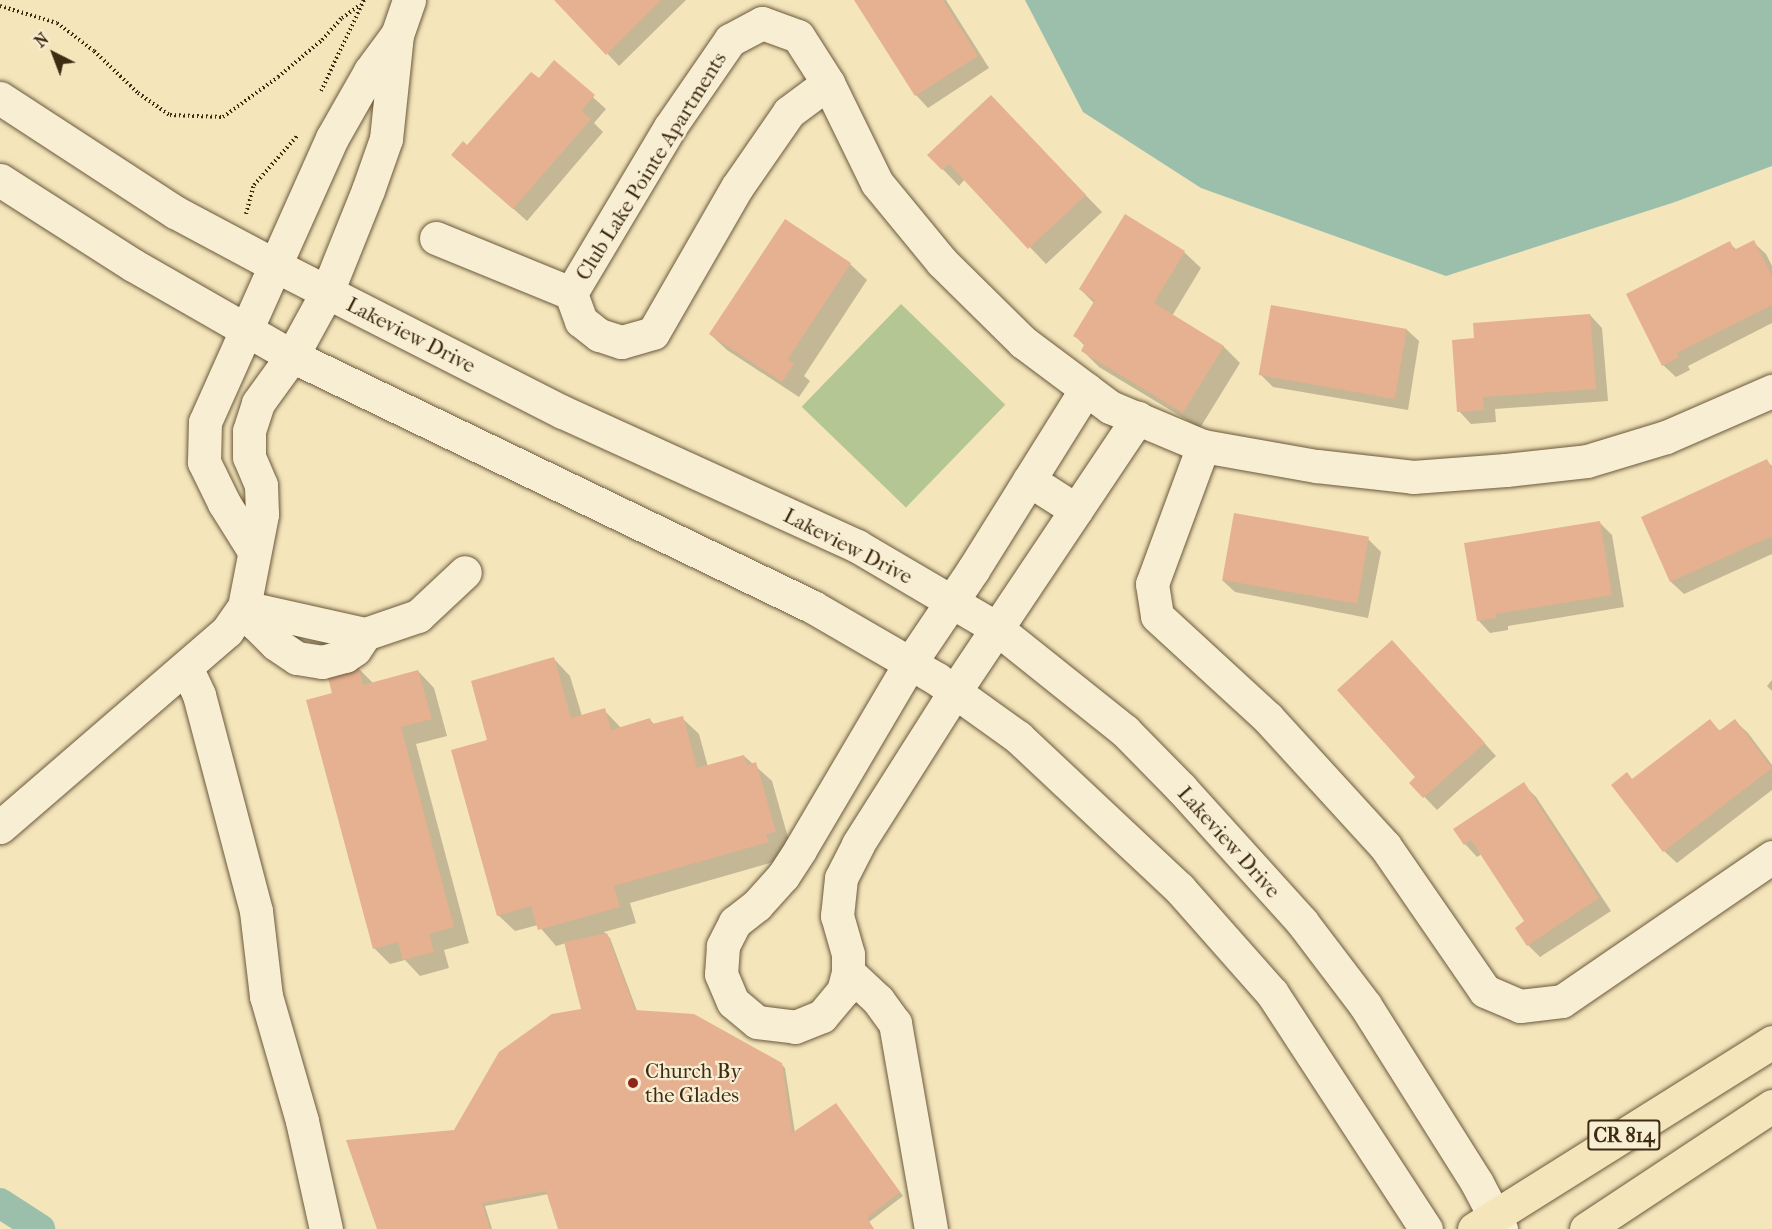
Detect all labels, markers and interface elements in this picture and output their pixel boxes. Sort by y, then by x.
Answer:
north arrow [24,24,84,84]
text: N [31,29,52,51]
street label: Club Lake Pointe Apartments [570,47,732,285]
street label: Lakeview Drive [342,292,480,378]
street label: Lakeview Drive [779,503,917,589]
street label: Lakeview Drive [1172,781,1286,903]
place label: Church By the Glades [645,1058,742,1108]
marker: Church By the Glades [626,1076,640,1090]
road number: CR 814 [1586,1118,1662,1152]

